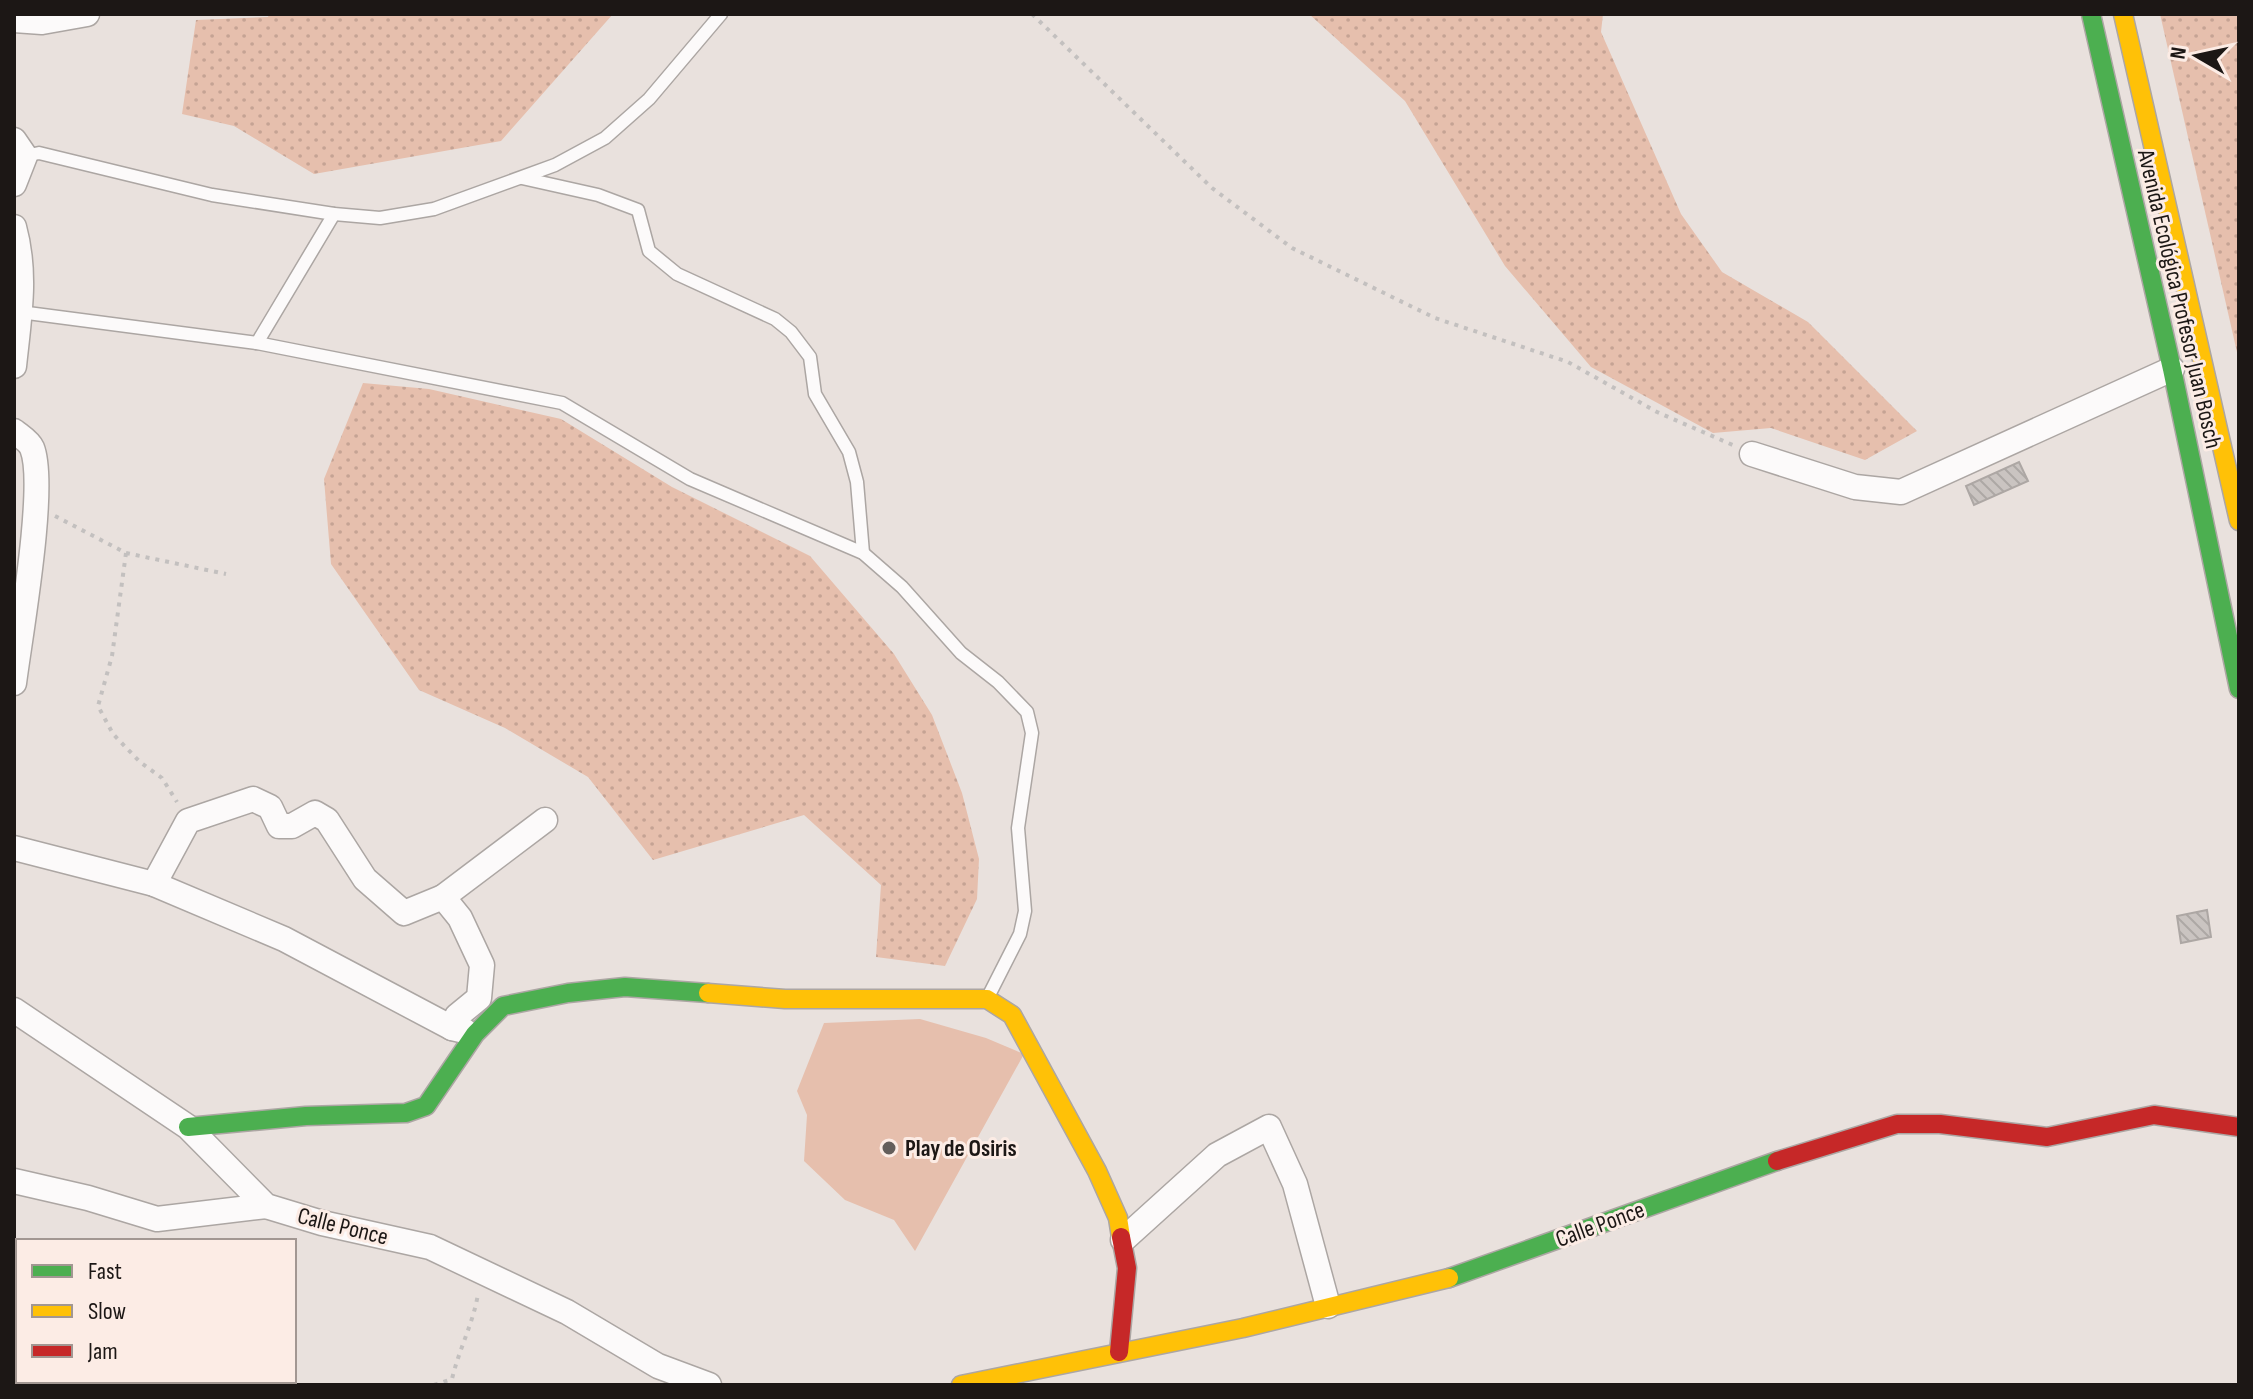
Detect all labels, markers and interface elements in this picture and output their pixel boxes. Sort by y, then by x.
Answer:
north arrow [2157,16,2237,96]
text: N [2164,45,2193,61]
street label: Avenida Ecológica Profesor Juan Bosch [2131,146,2228,451]
place label: Play de Osiris [905,1134,1017,1163]
marker: Play de Osiris [880,1139,898,1157]
street label: Calle Ponce [1552,1195,1649,1254]
street label: Calle Ponce [295,1201,391,1252]
legend [16,1239,296,1383]
text: Fast [88,1257,122,1286]
text: Slow [88,1297,126,1326]
text: Jam [87,1337,118,1366]

